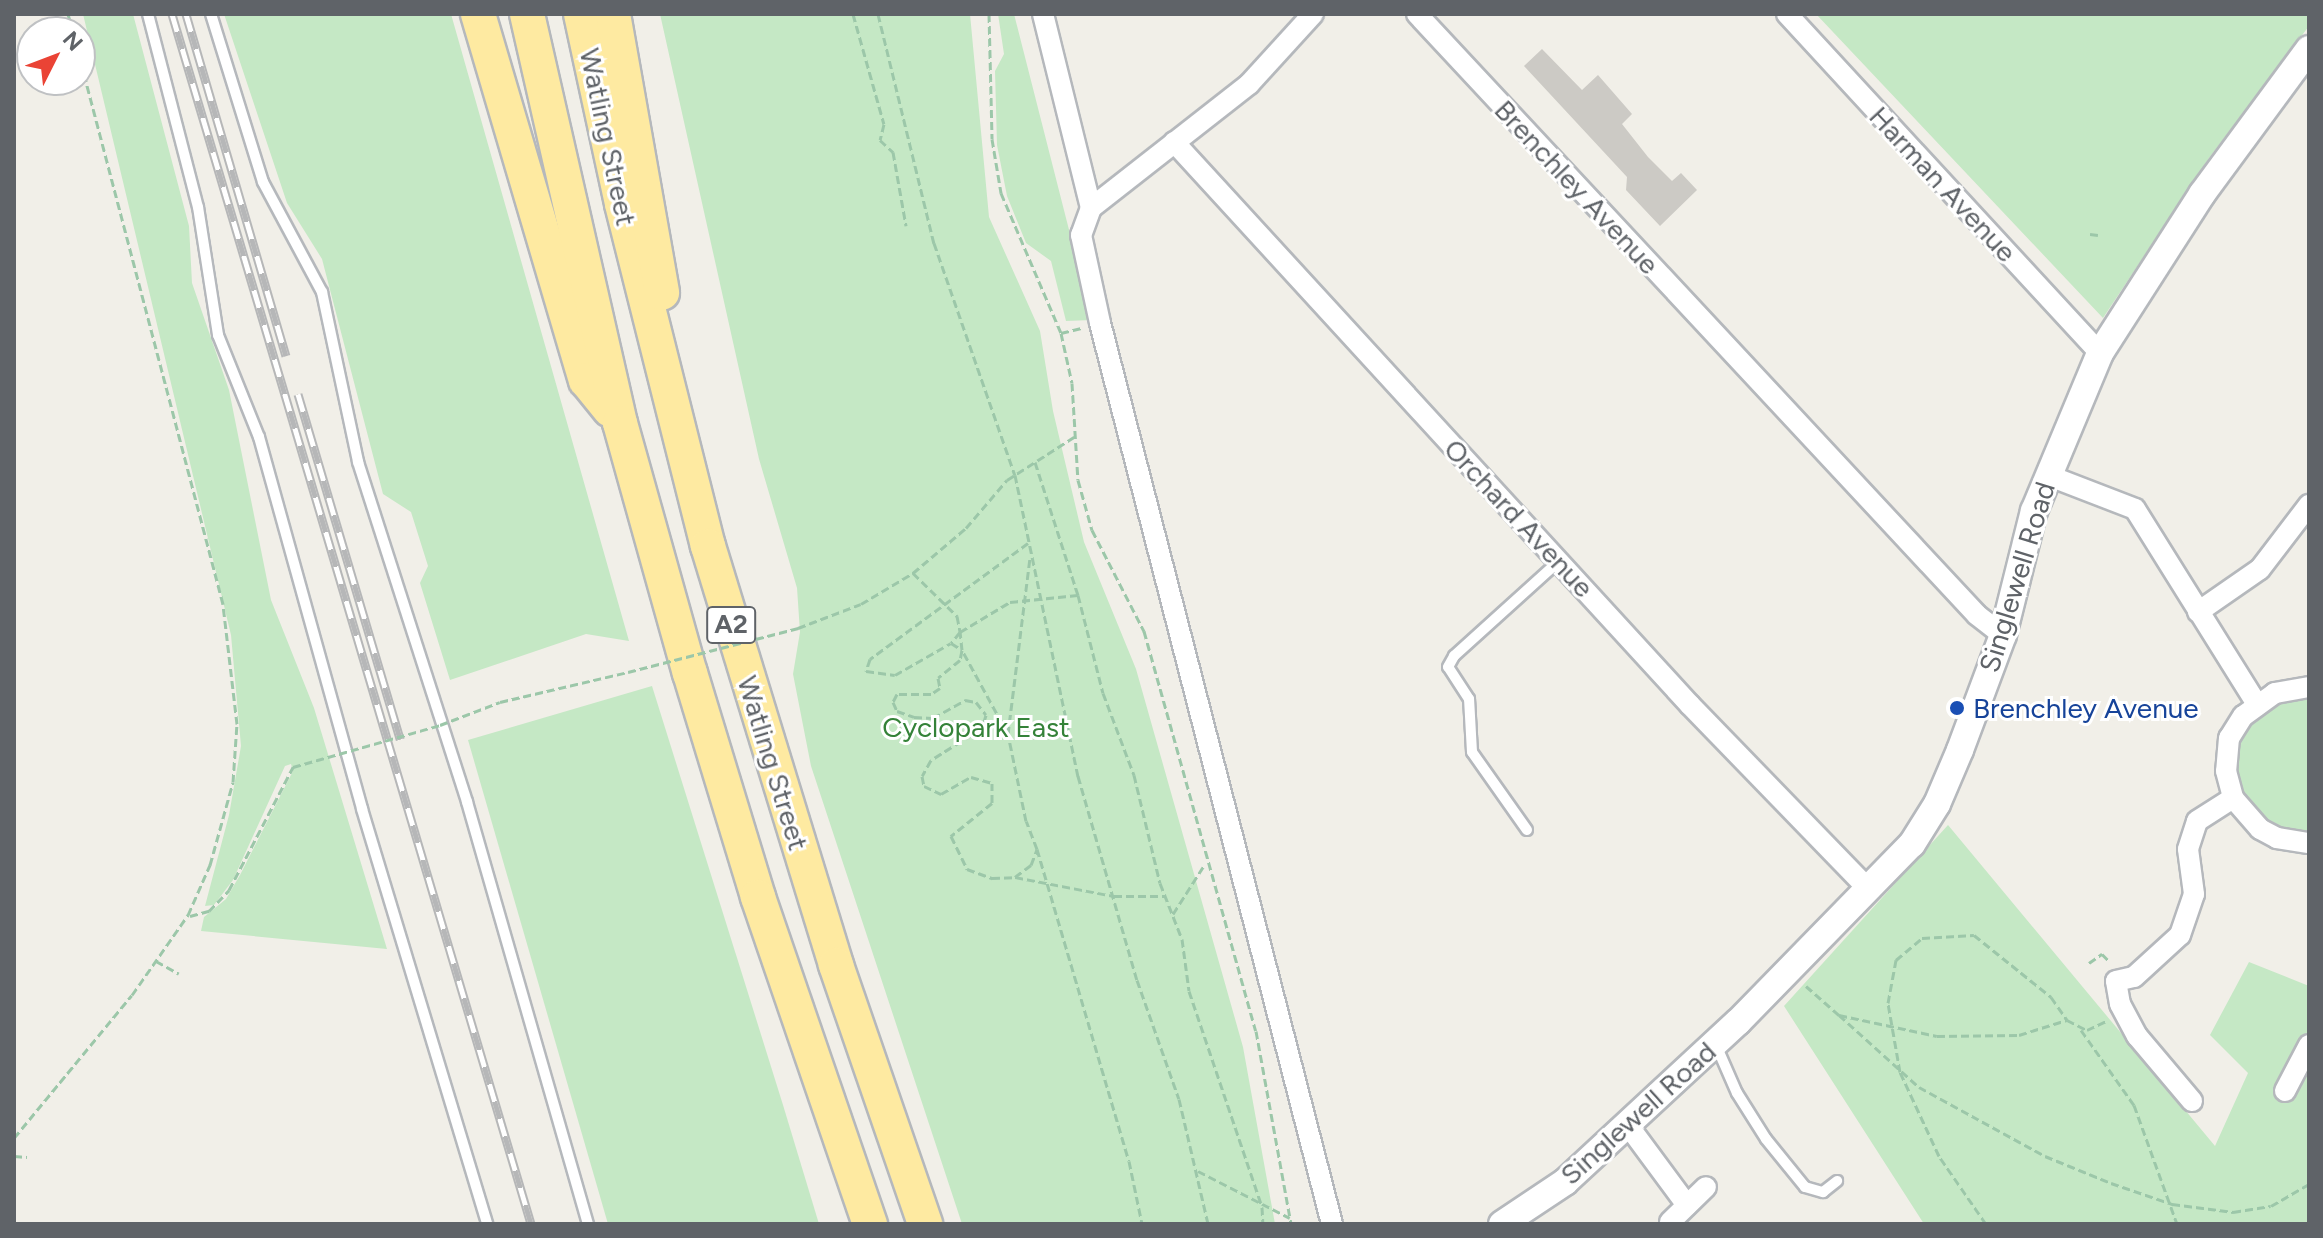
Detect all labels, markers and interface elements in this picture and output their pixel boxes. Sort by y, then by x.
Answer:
north arrow [16,16,96,96]
text: N [57,26,88,56]
street label: Watling Street [573,45,643,229]
street label: Brenchley Avenue [1488,93,1666,281]
street label: Harman Avenue [1862,99,2024,269]
street label: Orchard Avenue [1437,432,1601,604]
street label: Singlewell Road [1972,478,2062,676]
road number: A2 [705,603,757,647]
street label: Watling Street [731,672,815,854]
place label: Brenchley Avenue [1973,691,2199,725]
marker: Brenchley Avenue [1948,699,1966,717]
park label: Cyclopark East [882,710,1070,744]
street label: Singlewell Road [1553,1034,1723,1192]

